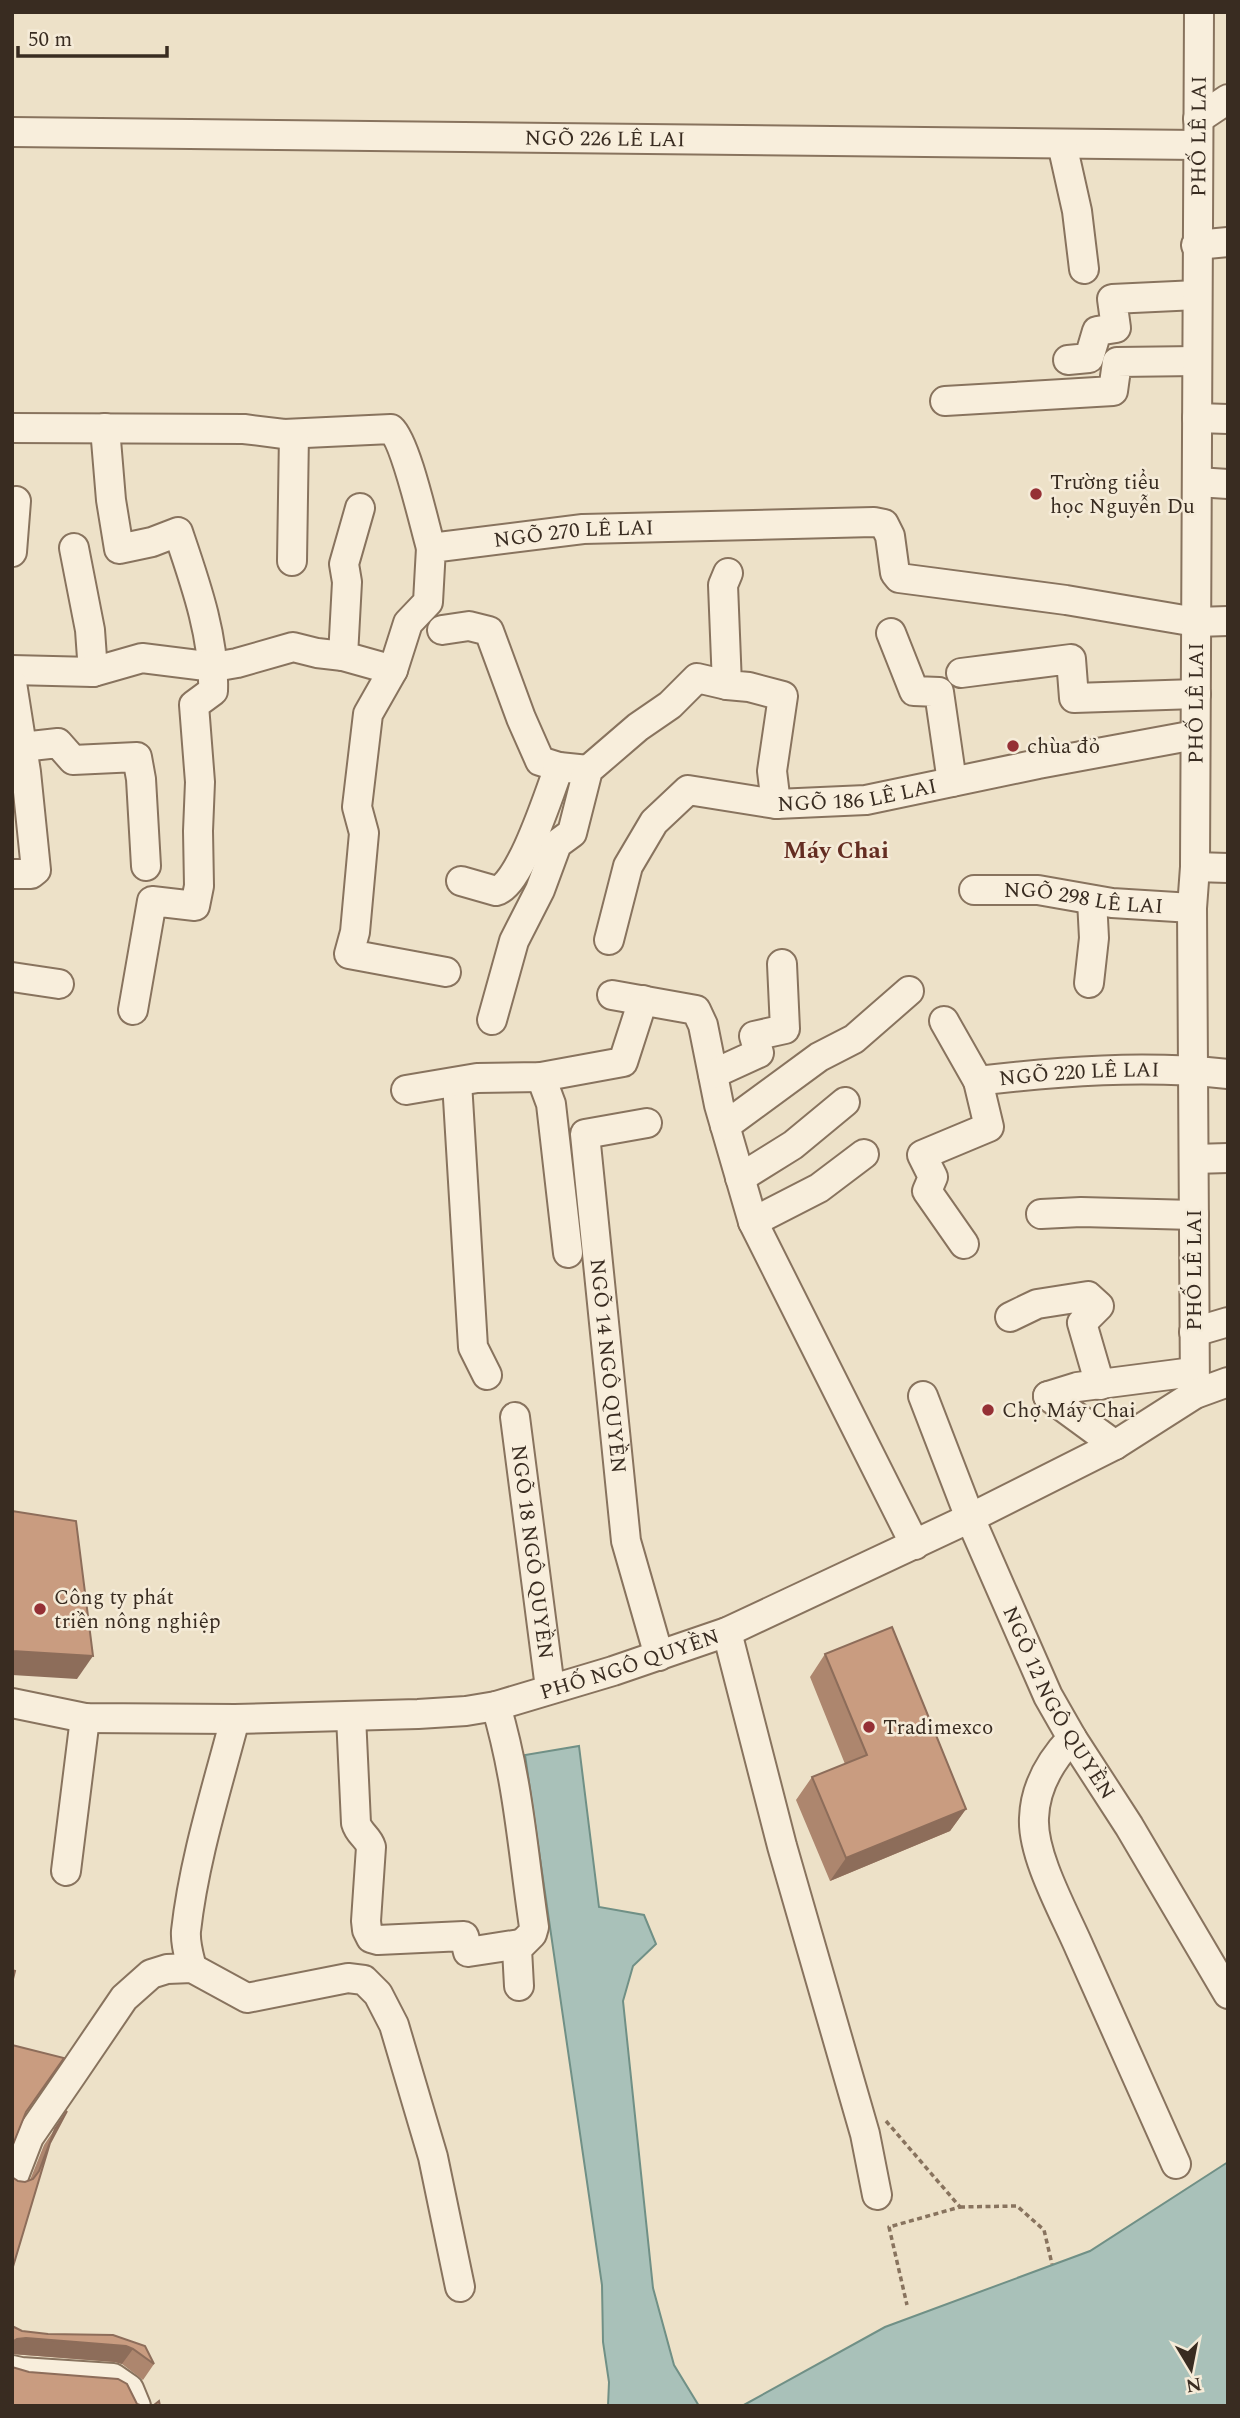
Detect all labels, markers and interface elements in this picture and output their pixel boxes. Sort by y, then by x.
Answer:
scale bar [18,14,166,58]
text: 50 m [28,24,72,56]
street label: PHỐ LÊ LAI [1183,75,1216,197]
street label: NGÕ 226 LÊ LAI [524,123,685,156]
place label: Trường tiểu học Nguyễn Du [1050,467,1195,523]
marker: Trường tiểu học Nguyễn Du [1028,486,1044,502]
street label: NGÕ 270 LÊ LAI [492,512,654,557]
street label: PHỐ LÊ LAI [1180,642,1213,764]
place label: chùa đỏ [1027,731,1100,763]
marker: chùa đỏ [1005,738,1021,754]
street label: NGÕ 186 LÊ LAI [777,771,940,821]
district label: Máy Chai [783,833,889,869]
street label: NGÕ 298 LÊ LAI [1004,875,1164,923]
street label: NGÕ 220 LÊ LAI [997,1055,1160,1095]
street label: PHỐ LÊ LAI [1179,1209,1211,1331]
street label: NGÕ 14 NGÔ QUYỀN [581,1257,634,1475]
place label: Chợ Máy Chai [1002,1395,1136,1427]
marker: Chợ Máy Chai [980,1402,996,1418]
street label: NGÕ 18 NGÔ QUYỀN [502,1443,561,1661]
place label: Công ty phát triền nông nghiệp [54,1582,221,1638]
marker: Công ty phát triền nông nghiệp [32,1601,48,1617]
street label: NGÕ 12 NGÔ QUYỀN [994,1601,1123,1806]
street label: PHỐ NGÔ QUYỀN [536,1621,724,1709]
place label: Tradimexco [883,1712,993,1744]
marker: Tradimexco [861,1719,877,1735]
north arrow [1156,2334,1226,2404]
text: N [1184,2369,1204,2400]

